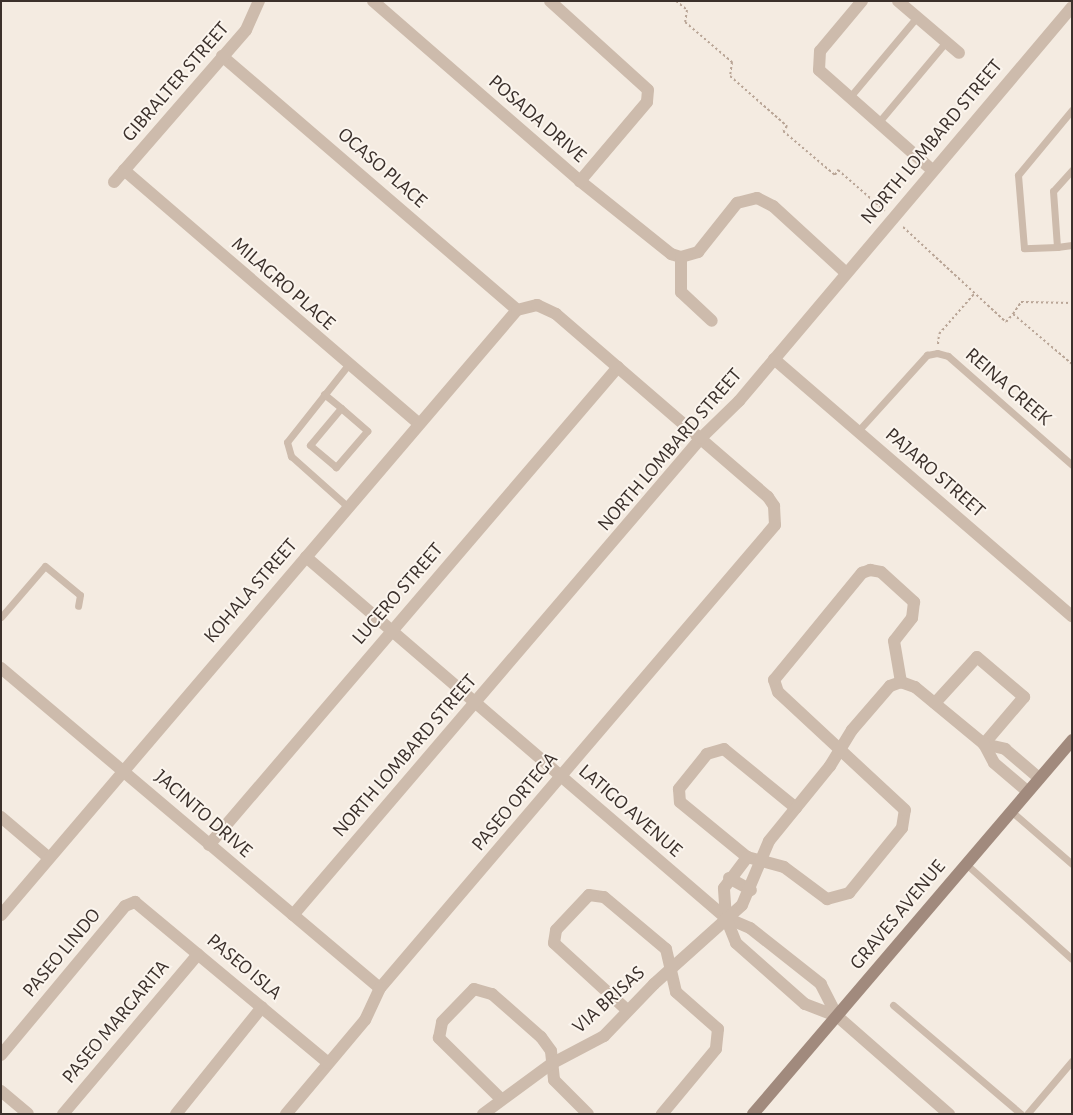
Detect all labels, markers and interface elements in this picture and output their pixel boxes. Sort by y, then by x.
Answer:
street label: GIBRALTER STREET [117,17,235,147]
street label: NORTH LOMBARD STREET [856,55,1008,229]
street label: POSADA DRIVE [483,70,591,168]
street label: OCASO PLACE [333,123,431,213]
street label: MILAGRO PLACE [226,232,340,336]
street label: REINA CREEK [960,343,1056,431]
street label: NORTH LOMBARD STREET [593,364,747,536]
street label: PAJARO STREET [880,423,990,523]
street label: KOHALA STREET [199,534,303,648]
street label: LUCERO STREET [347,538,449,650]
street label: NORTH LOMBARD STREET [328,670,482,842]
street label: PASEO ORTEGA [467,748,563,856]
street label: LATIGO AVENUE [573,759,687,863]
street label: JACINTO DRIVE [149,765,257,863]
street label: GRAVES AVENUE [845,855,951,975]
street label: PASEO LINDO [18,904,106,1002]
street label: PASEO ISLA [202,929,286,1005]
street label: PASEO MARGARITA [57,955,175,1089]
street label: VIA BRISAS [568,961,650,1039]

